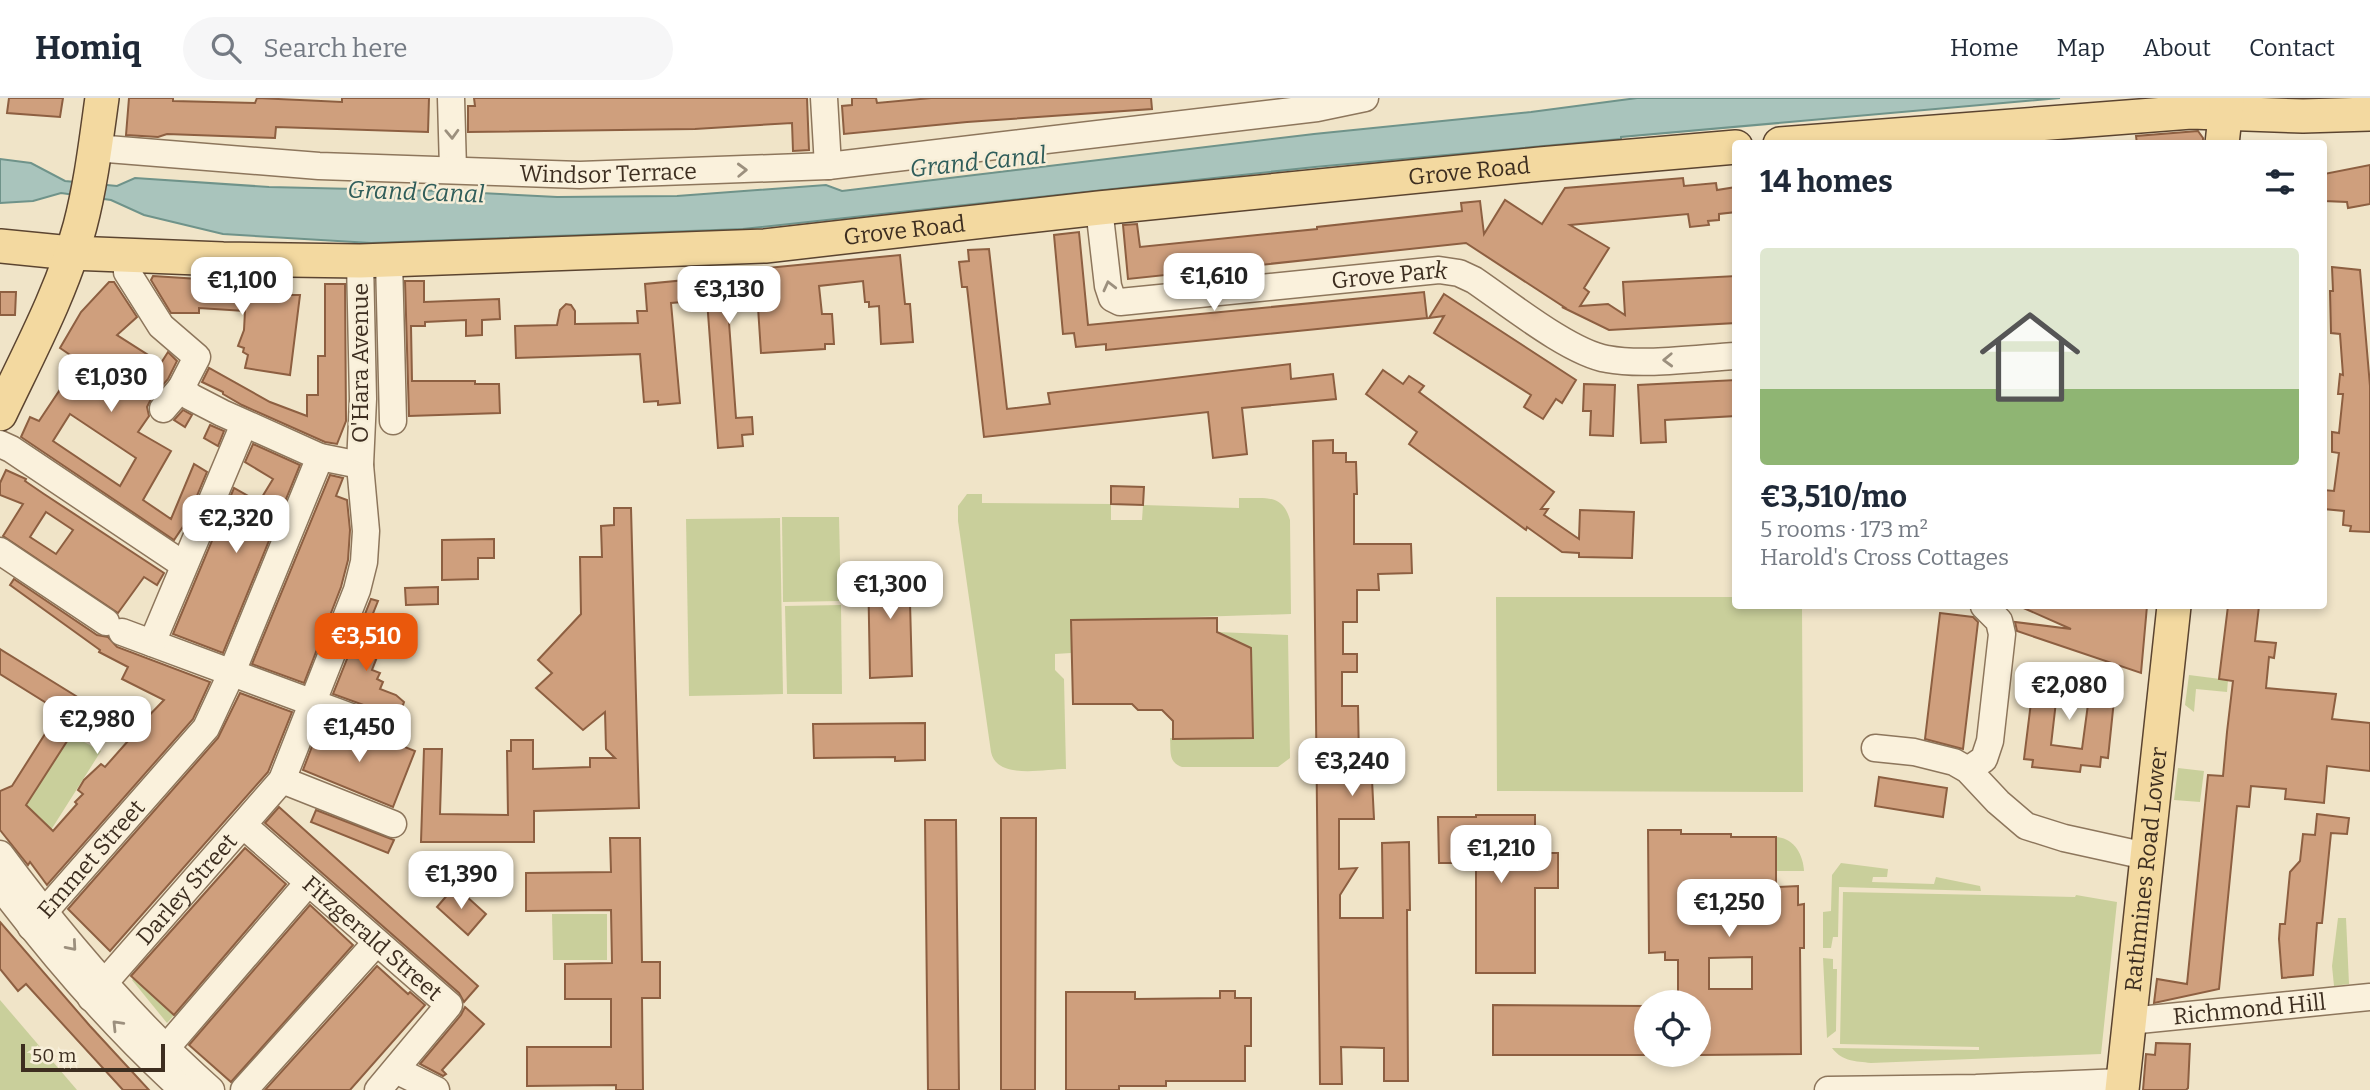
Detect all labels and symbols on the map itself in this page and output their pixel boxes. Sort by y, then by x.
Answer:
one-way arrow [444,128,459,139]
water label: Grand Canal [908,141,1048,183]
street label: Grove Road [1407,151,1532,191]
street label: Windsor Terrace [519,157,697,189]
one-way arrow [737,162,747,178]
water label: Grand Canal [347,176,485,208]
street label: Grove Road [842,209,967,251]
pin: €1,610 [1157,254,1271,313]
street label: Grove Park [1330,256,1450,295]
pin: €1,100 [185,258,299,317]
pin: €3,130 [672,266,786,326]
one-way arrow [1103,281,1118,293]
street label: O'Hara Avenue [346,283,374,443]
one-way arrow [1662,352,1673,367]
pin: €1,030 [54,354,168,414]
pin: €2,320 [179,496,293,555]
pin: €1,300 [833,561,947,621]
pin: €3,510 [309,614,423,673]
pin: €2,080 [2012,662,2126,722]
pin: €2,980 [40,696,154,756]
pin: €1,450 [302,704,416,764]
pin: €3,240 [1295,738,1409,798]
street label: Rathmines Road Lower [2119,745,2173,993]
street label: Emmet Street [32,794,151,924]
pin: €1,210 [1444,826,1558,885]
street label: Darley Street [130,827,243,950]
pin: €1,390 [404,852,518,911]
street label: Fitzgerald Street [297,870,448,1007]
pin: €1,250 [1672,880,1786,939]
one-way arrow [64,938,76,951]
street label: Richmond Hill [2171,987,2328,1031]
one-way arrow [112,1020,125,1033]
scale bar [21,1041,164,1073]

